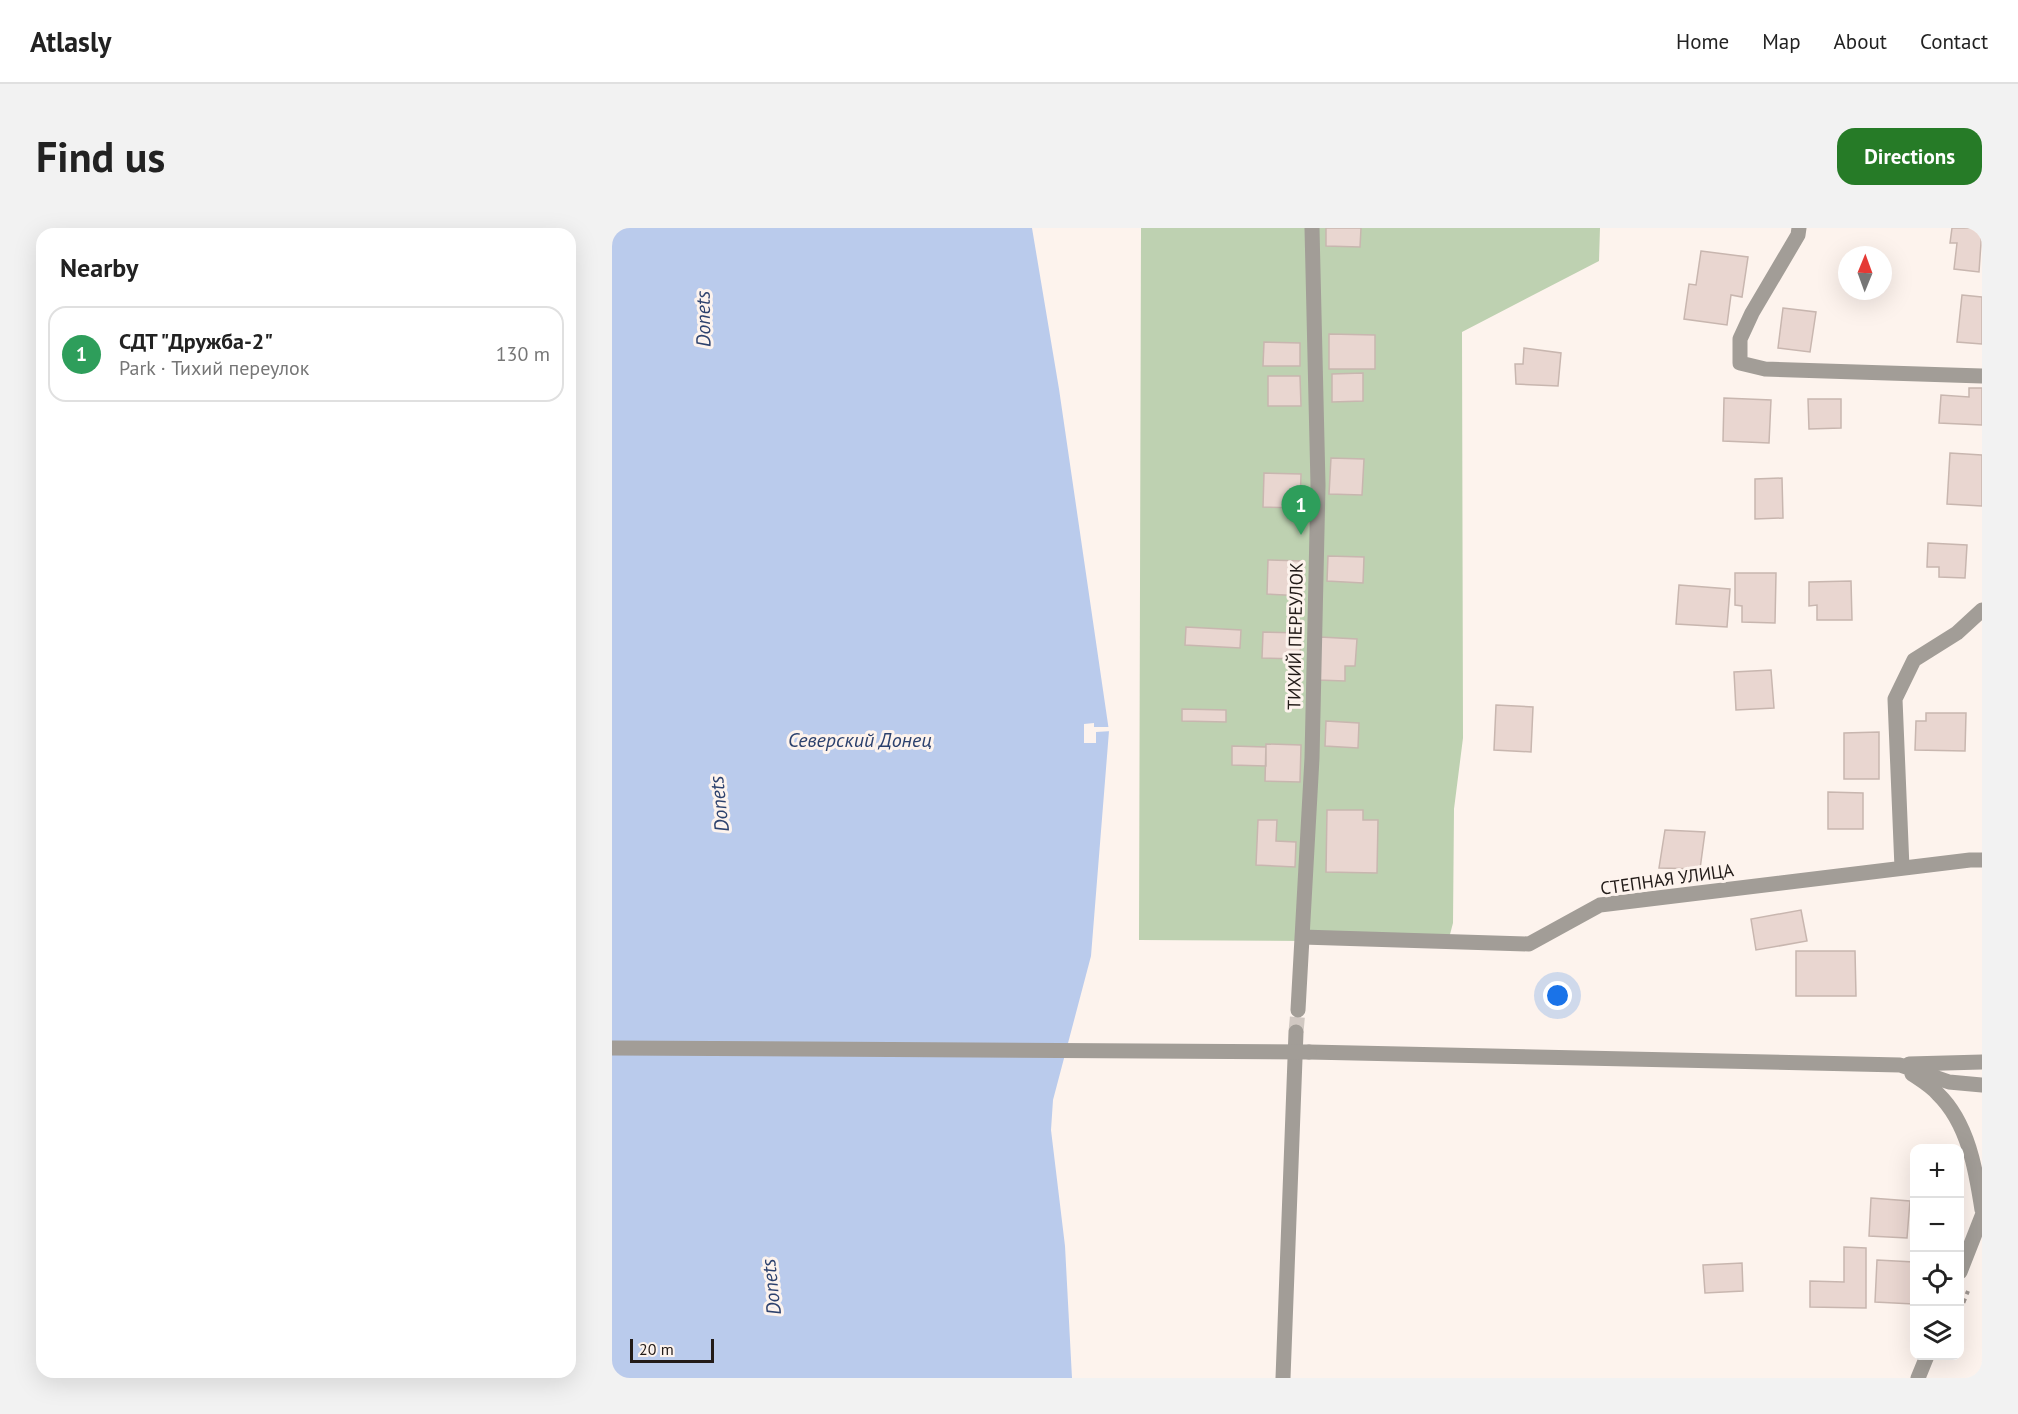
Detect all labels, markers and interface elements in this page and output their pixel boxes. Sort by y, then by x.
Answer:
text: Atlasly [30,23,112,60]
text: Home [1676,28,1729,55]
text: Map [1762,28,1801,55]
text: About [1834,28,1887,55]
text: Contact [1920,28,1988,55]
button: Directions [1837,128,1982,185]
text: Find us [36,129,165,184]
north arrow [1838,246,1892,300]
text: Nearby [60,251,138,284]
water label: Donets [690,291,716,347]
text: СДТ "Дружба-2" [119,327,273,355]
text: 1 [76,341,87,367]
text: 130 m [496,341,550,367]
text: Park · Тихий переулок [119,355,309,381]
pin: 1 [1282,486,1320,535]
street label: ТИХИЙ ПЕРЕУЛОК [1282,562,1308,710]
water label: Северский Донец [788,727,932,753]
water label: Donets [703,775,735,833]
street label: СТЕПНАЯ УЛИЦА [1599,858,1736,900]
your location [1543,981,1572,1010]
map controls [1910,1144,1964,1360]
button: + [1910,1144,1964,1198]
button: − [1910,1198,1964,1252]
button: locate [1910,1252,1964,1306]
water label: Donets [755,1258,787,1316]
button: layers [1910,1306,1964,1360]
scale bar [630,1336,714,1364]
text: 20 m [639,1339,674,1359]

